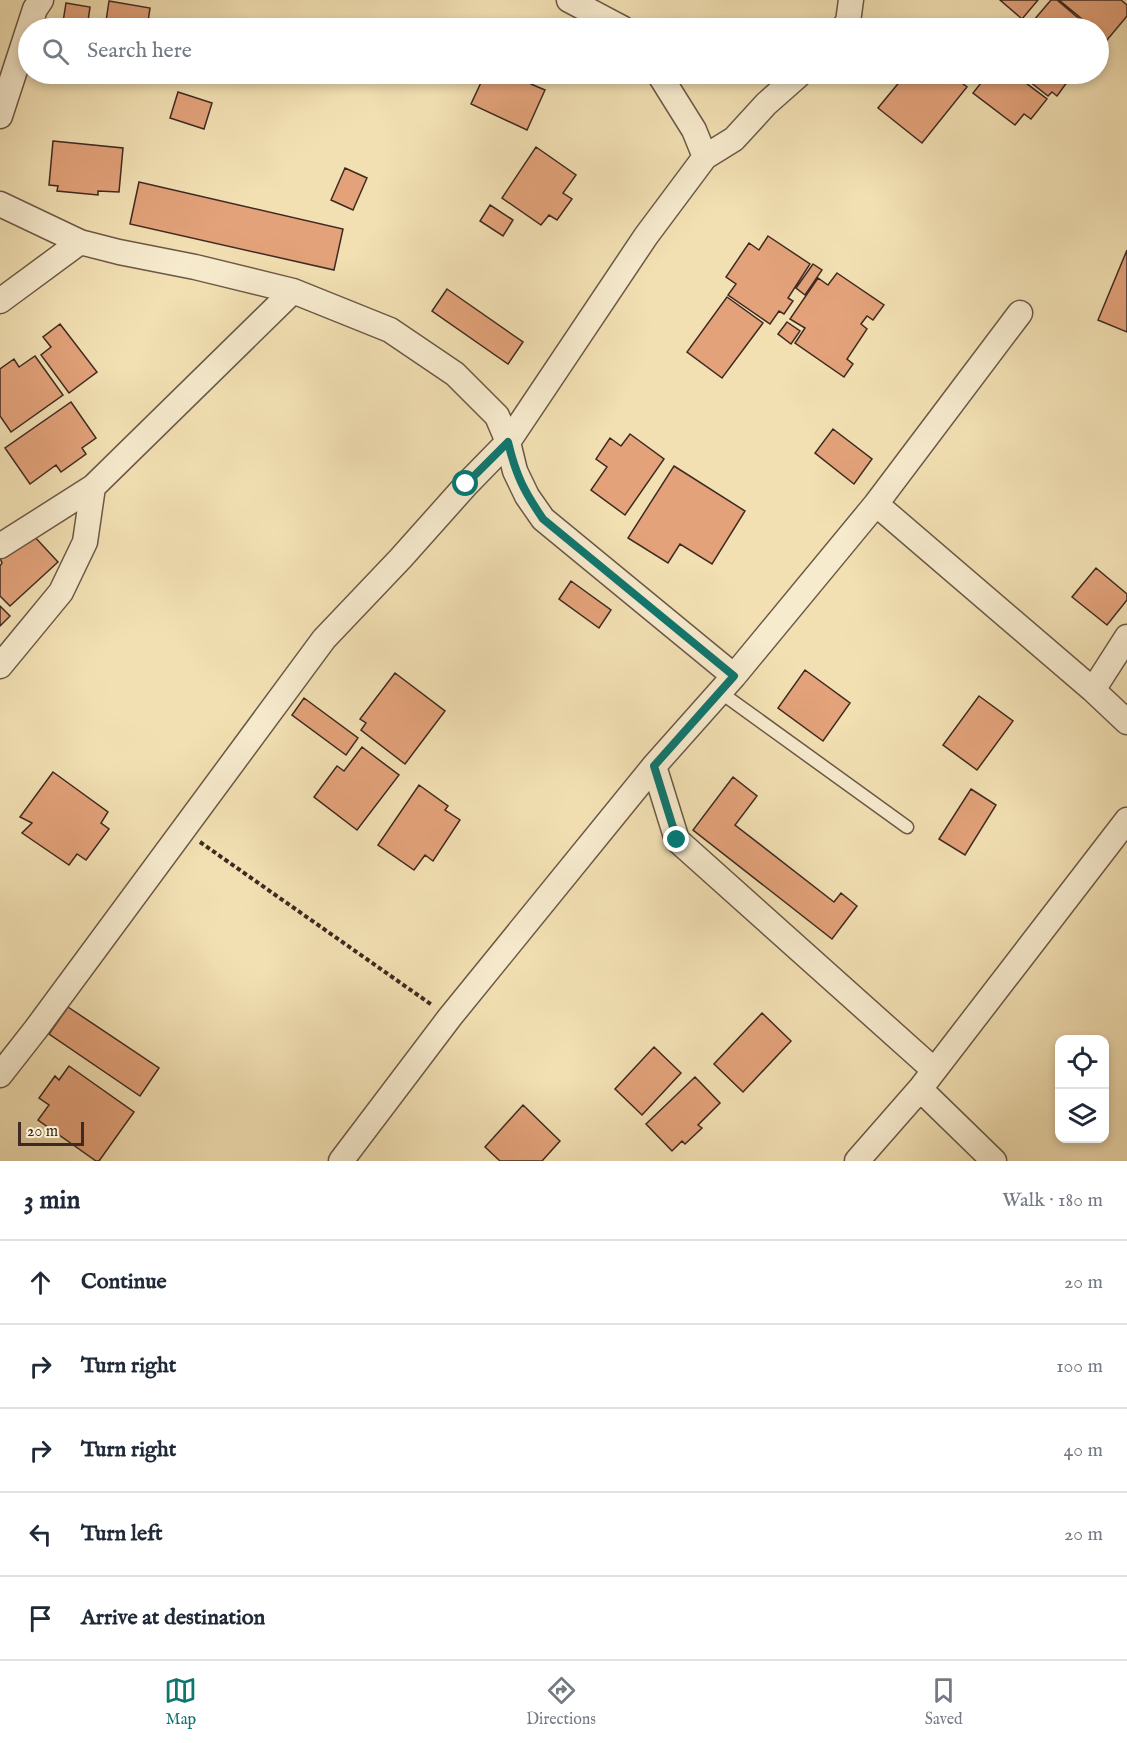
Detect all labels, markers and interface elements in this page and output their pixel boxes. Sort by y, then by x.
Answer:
search box [18,18,1109,84]
icon: search [39,35,72,68]
text: Search here [87,37,192,65]
route start [452,470,478,496]
route end [663,826,689,852]
map controls [1055,1035,1109,1143]
button: locate [1055,1035,1109,1089]
button: layers [1055,1089,1109,1143]
scale bar [18,1119,84,1146]
text: 20 m [27,1122,58,1142]
text: 3 min [24,1184,80,1217]
text: Walk · 180 m [1002,1188,1103,1213]
icon: ahead [24,1266,57,1299]
text: Continue [81,1268,167,1296]
text: 20 m [1064,1270,1103,1295]
icon: right [24,1350,57,1383]
text: Turn right [81,1352,176,1380]
text: 100 m [1056,1354,1103,1379]
icon: right [24,1434,57,1467]
text: Turn right [81,1436,176,1464]
text: 40 m [1064,1438,1103,1463]
icon: left [24,1518,57,1551]
text: Turn left [81,1520,163,1548]
text: 20 m [1064,1522,1103,1547]
icon: arrive [24,1602,57,1635]
text: Arrive at destination [81,1604,265,1632]
tab: Map [164,1674,197,1730]
tab: Directions [526,1674,596,1730]
tab: Saved [925,1674,963,1730]

